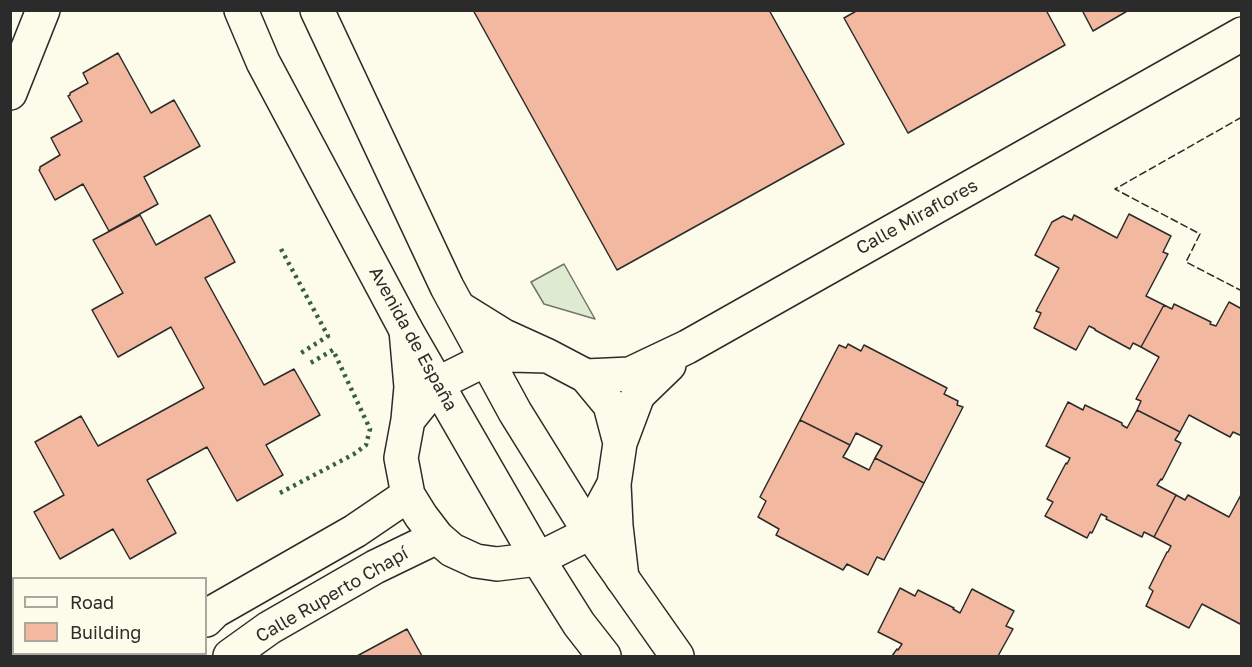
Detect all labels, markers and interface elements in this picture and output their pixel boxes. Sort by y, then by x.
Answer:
street label: Calle Miraflores [852,175,982,259]
street label: Avenida de España [364,263,462,415]
street label: Calle Ruperto Chapí [252,543,412,647]
legend [12,577,207,655]
text: Road [70,591,114,613]
text: Building [70,621,141,643]

